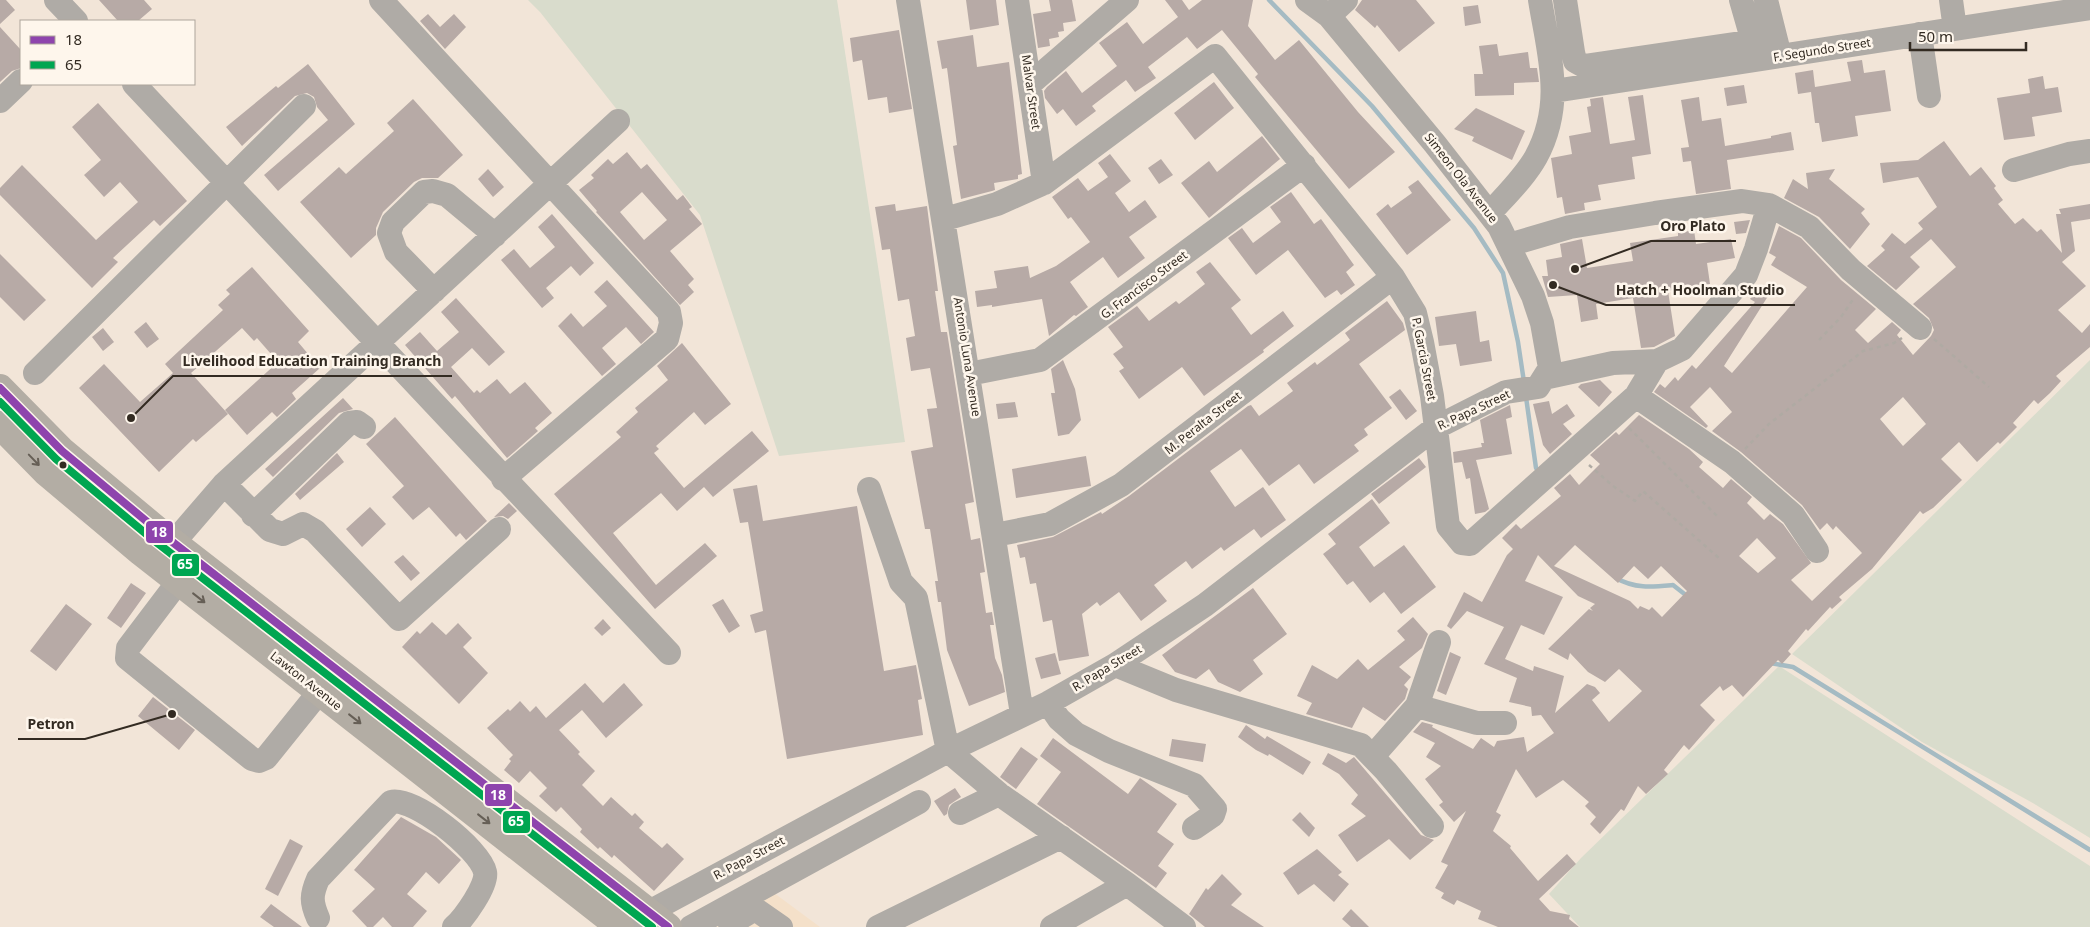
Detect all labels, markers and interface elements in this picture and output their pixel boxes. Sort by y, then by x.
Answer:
legend [20,20,195,85]
scale bar [1910,20,2026,52]
text: 50 m [1918,26,1953,46]
text: 18 [65,29,82,49]
street label: F. Segundo Street [1772,33,1873,66]
text: 65 [65,54,82,74]
street label: Malvar Street [1018,54,1045,131]
street label: Simeon Ola Avenue [1421,129,1502,226]
callout: Oro Plato [1651,212,1736,241]
text: Oro Plato [1660,216,1726,235]
street label: G. Francisco Street [1097,246,1191,323]
callout: Hatch + Hoolman Studio [1606,276,1795,305]
text: Hatch + Hoolman Studio [1616,280,1785,299]
street label: Antonio Luna Avenue [950,296,985,418]
street label: P. Garcia Street [1408,316,1441,403]
callout: Livelihood Education Training Branch [173,347,452,376]
text: Livelihood Education Training Branch [183,351,441,370]
street label: R. Papa Street [1435,385,1514,434]
street label: M. Peralta Street [1161,387,1245,458]
one-way arrow [28,454,40,467]
unlabelled marker [58,460,68,470]
line badge: 18 [145,520,174,544]
text: 18 [151,522,167,541]
line badge: 65 [171,553,200,577]
text: 65 [177,554,193,573]
one-way arrow [192,593,205,604]
street label: R. Papa Street [1069,640,1145,695]
street label: Lawton Avenue [267,647,346,714]
callout: Petron [18,710,85,739]
text: Petron [28,714,74,733]
one-way arrow [348,714,362,724]
line badge: 18 [484,783,513,807]
text: 18 [490,785,506,804]
line badge: 65 [502,810,531,834]
text: 65 [508,811,524,830]
one-way arrow [477,813,490,824]
street label: R. Papa Street [710,831,788,883]

